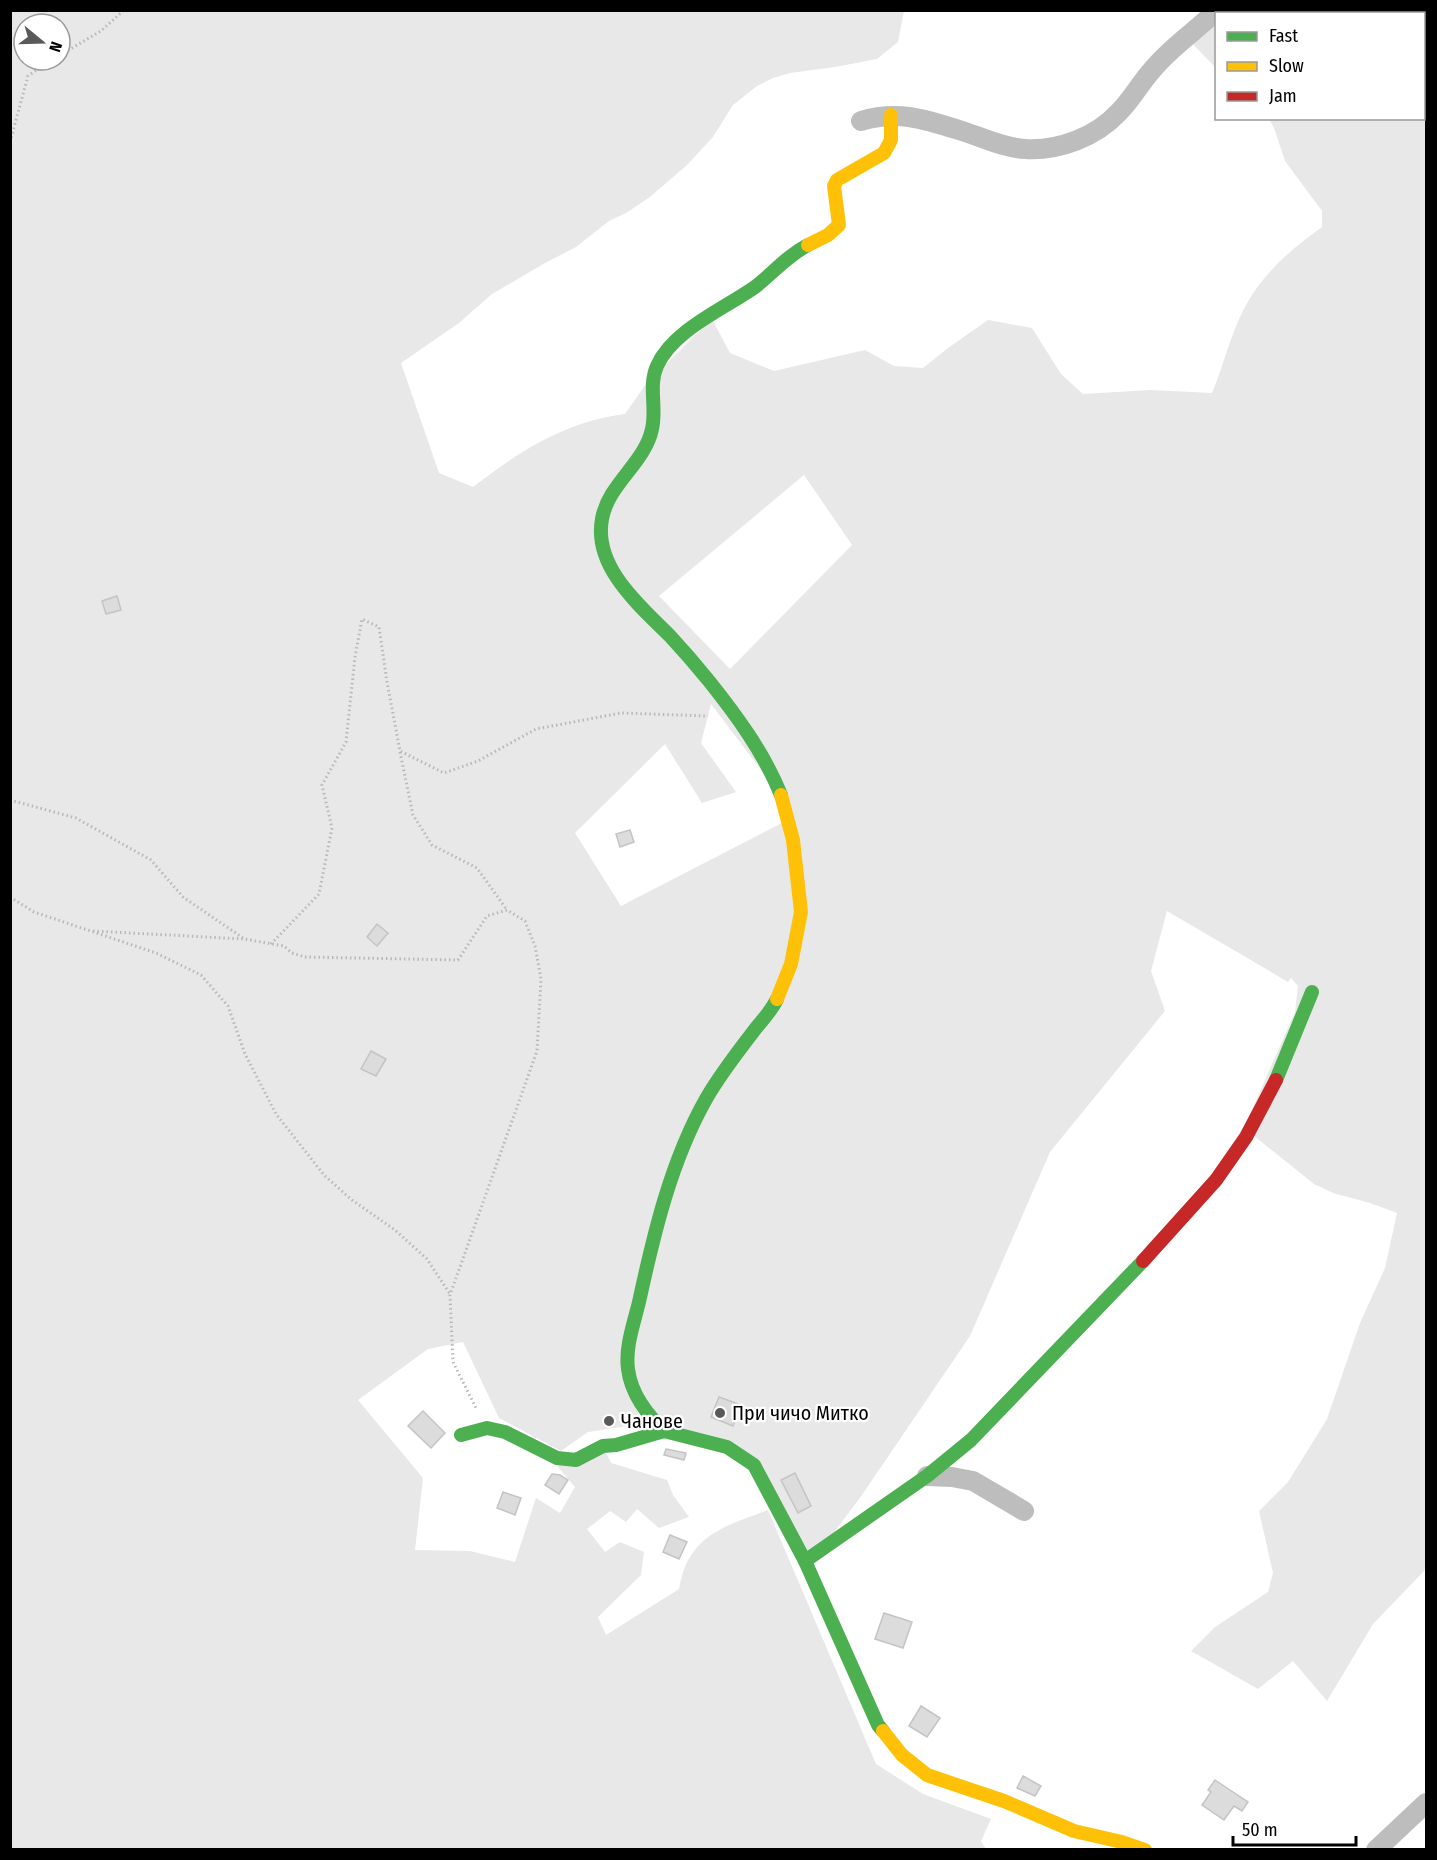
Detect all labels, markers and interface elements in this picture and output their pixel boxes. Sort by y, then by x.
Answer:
north arrow [12,12,72,72]
legend [1215,12,1425,120]
text: Fast [1269,25,1298,47]
text: N [45,39,66,54]
text: Slow [1269,55,1304,77]
text: Jam [1269,85,1297,107]
place label: При чичо Митко [732,1401,869,1425]
marker: При чичо Митко [713,1406,727,1420]
place label: Чанове [621,1409,683,1433]
marker: Чанове [602,1414,616,1428]
scale bar [1233,1809,1356,1847]
text: 50 m [1242,1819,1278,1841]

